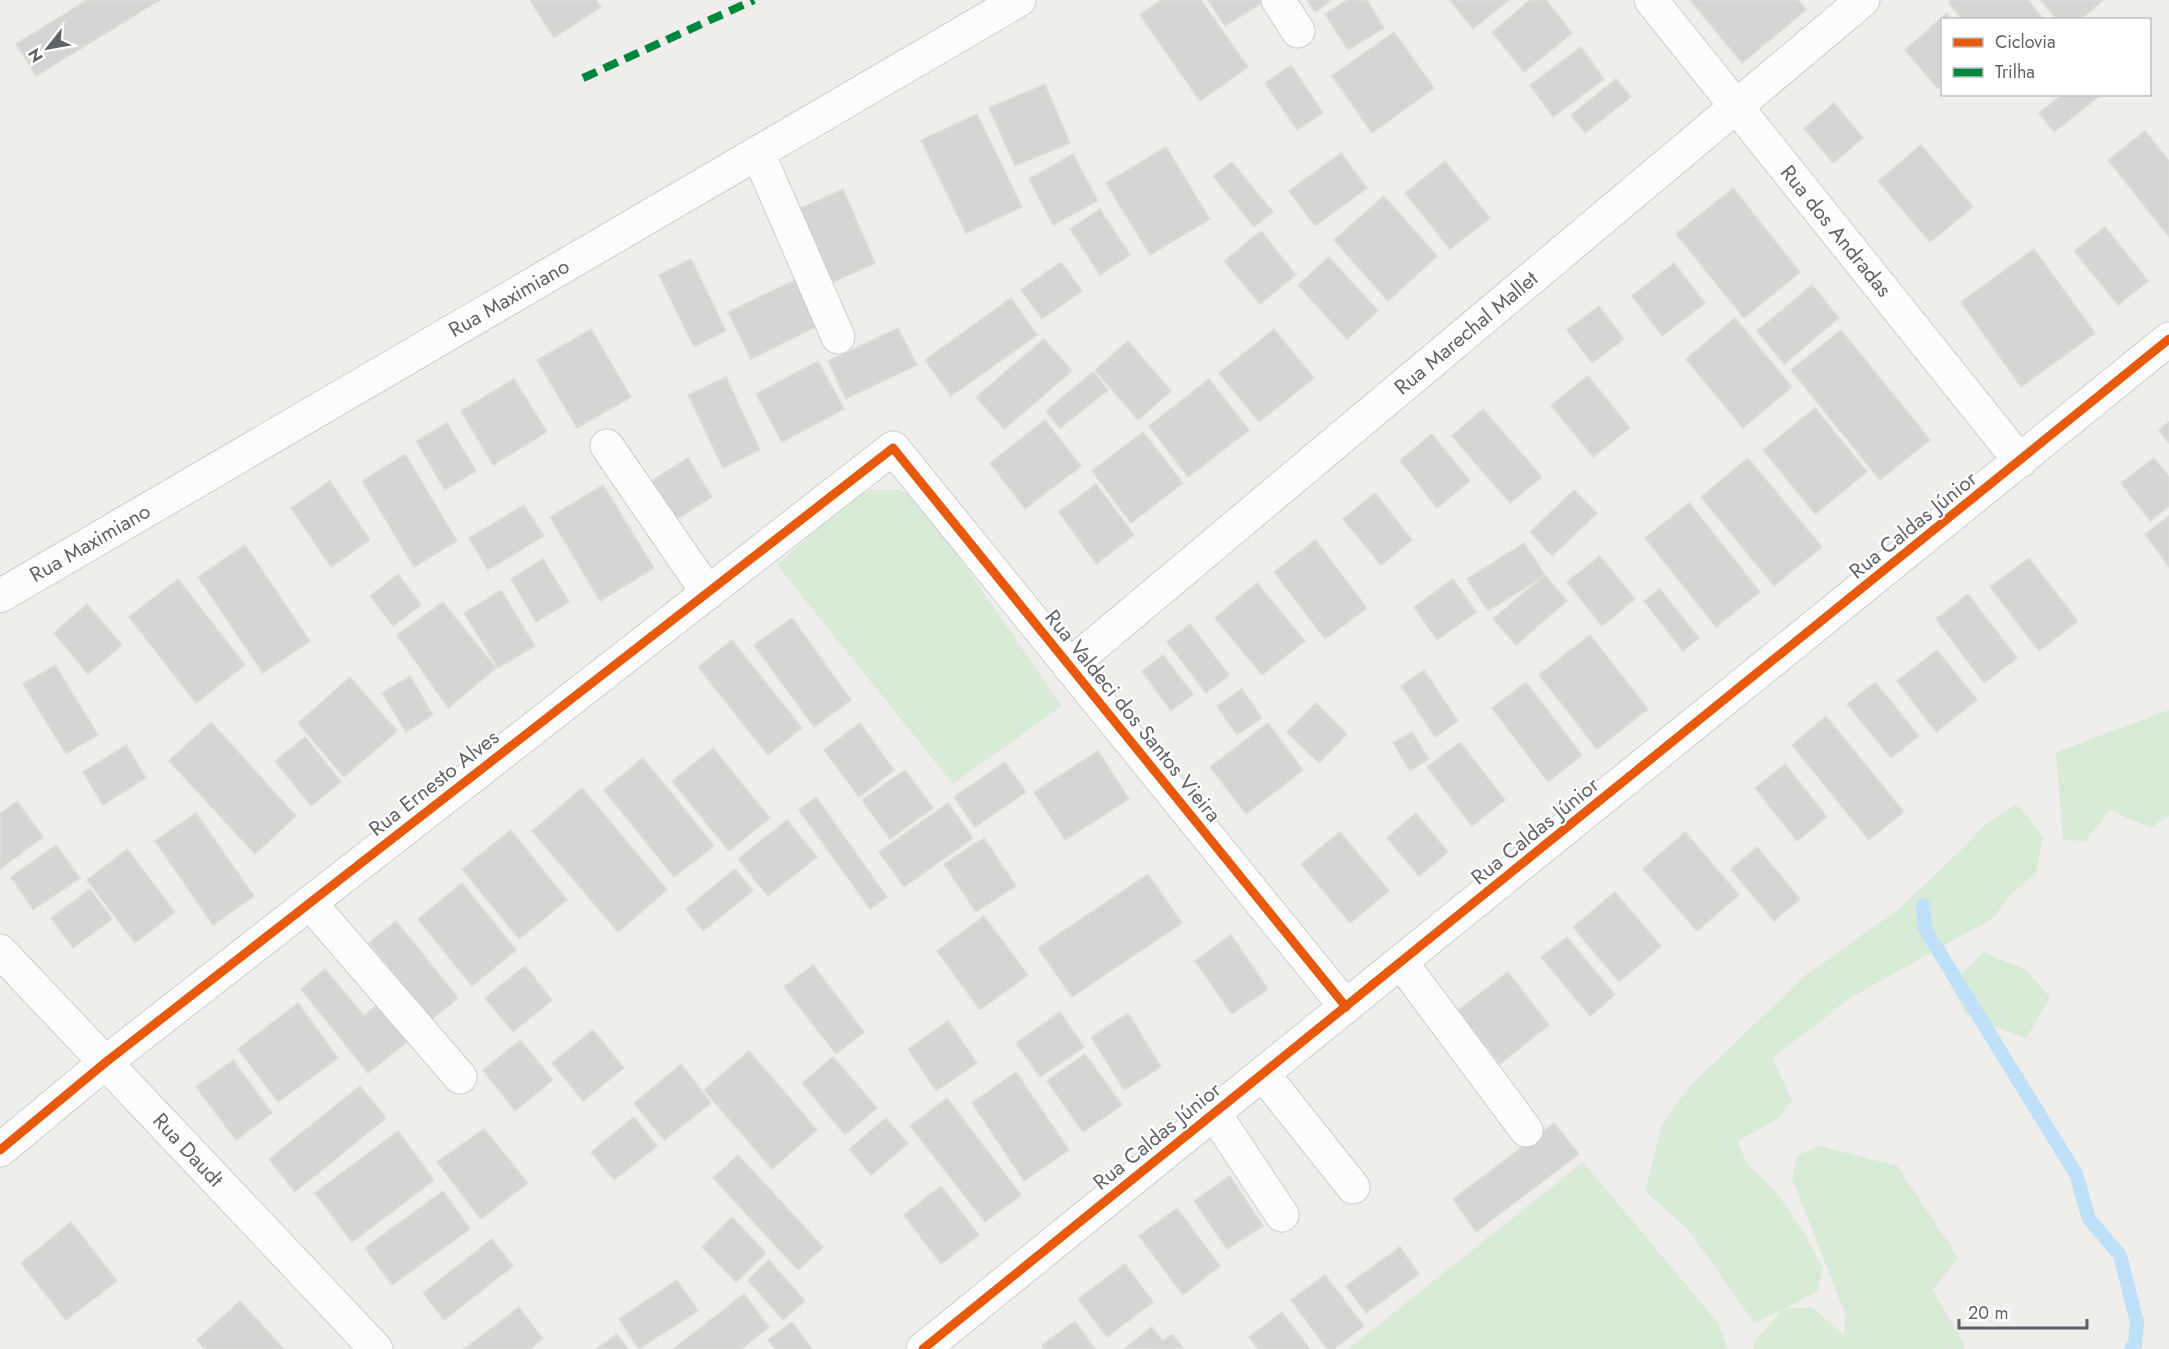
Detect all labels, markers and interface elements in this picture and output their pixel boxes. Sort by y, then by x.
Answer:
north arrow [18,18,78,78]
legend [1941,18,2151,96]
text: Ciclovia [1995,29,2056,55]
text: N [22,44,49,67]
text: Trilha [1995,59,2035,85]
street label: Rua dos Andradas [1773,159,1899,303]
street label: Rua Maximiano [443,251,575,345]
street label: Rua Marechal Mallet [1388,264,1544,402]
street label: Rua Caldas Júnior [1843,464,1984,586]
street label: Rua Maximiano [24,496,156,590]
street label: Rua Valdeci dos Santos Vieira [1038,603,1228,829]
street label: Rua Ernesto Alves [363,723,505,843]
street label: Rua Caldas Júnior [1465,770,1606,892]
street label: Rua Caldas Júnior [1087,1075,1228,1197]
street label: Rua Daudt [146,1106,230,1194]
scale bar [1959,1292,2086,1330]
text: 20 m [1968,1300,2008,1326]

